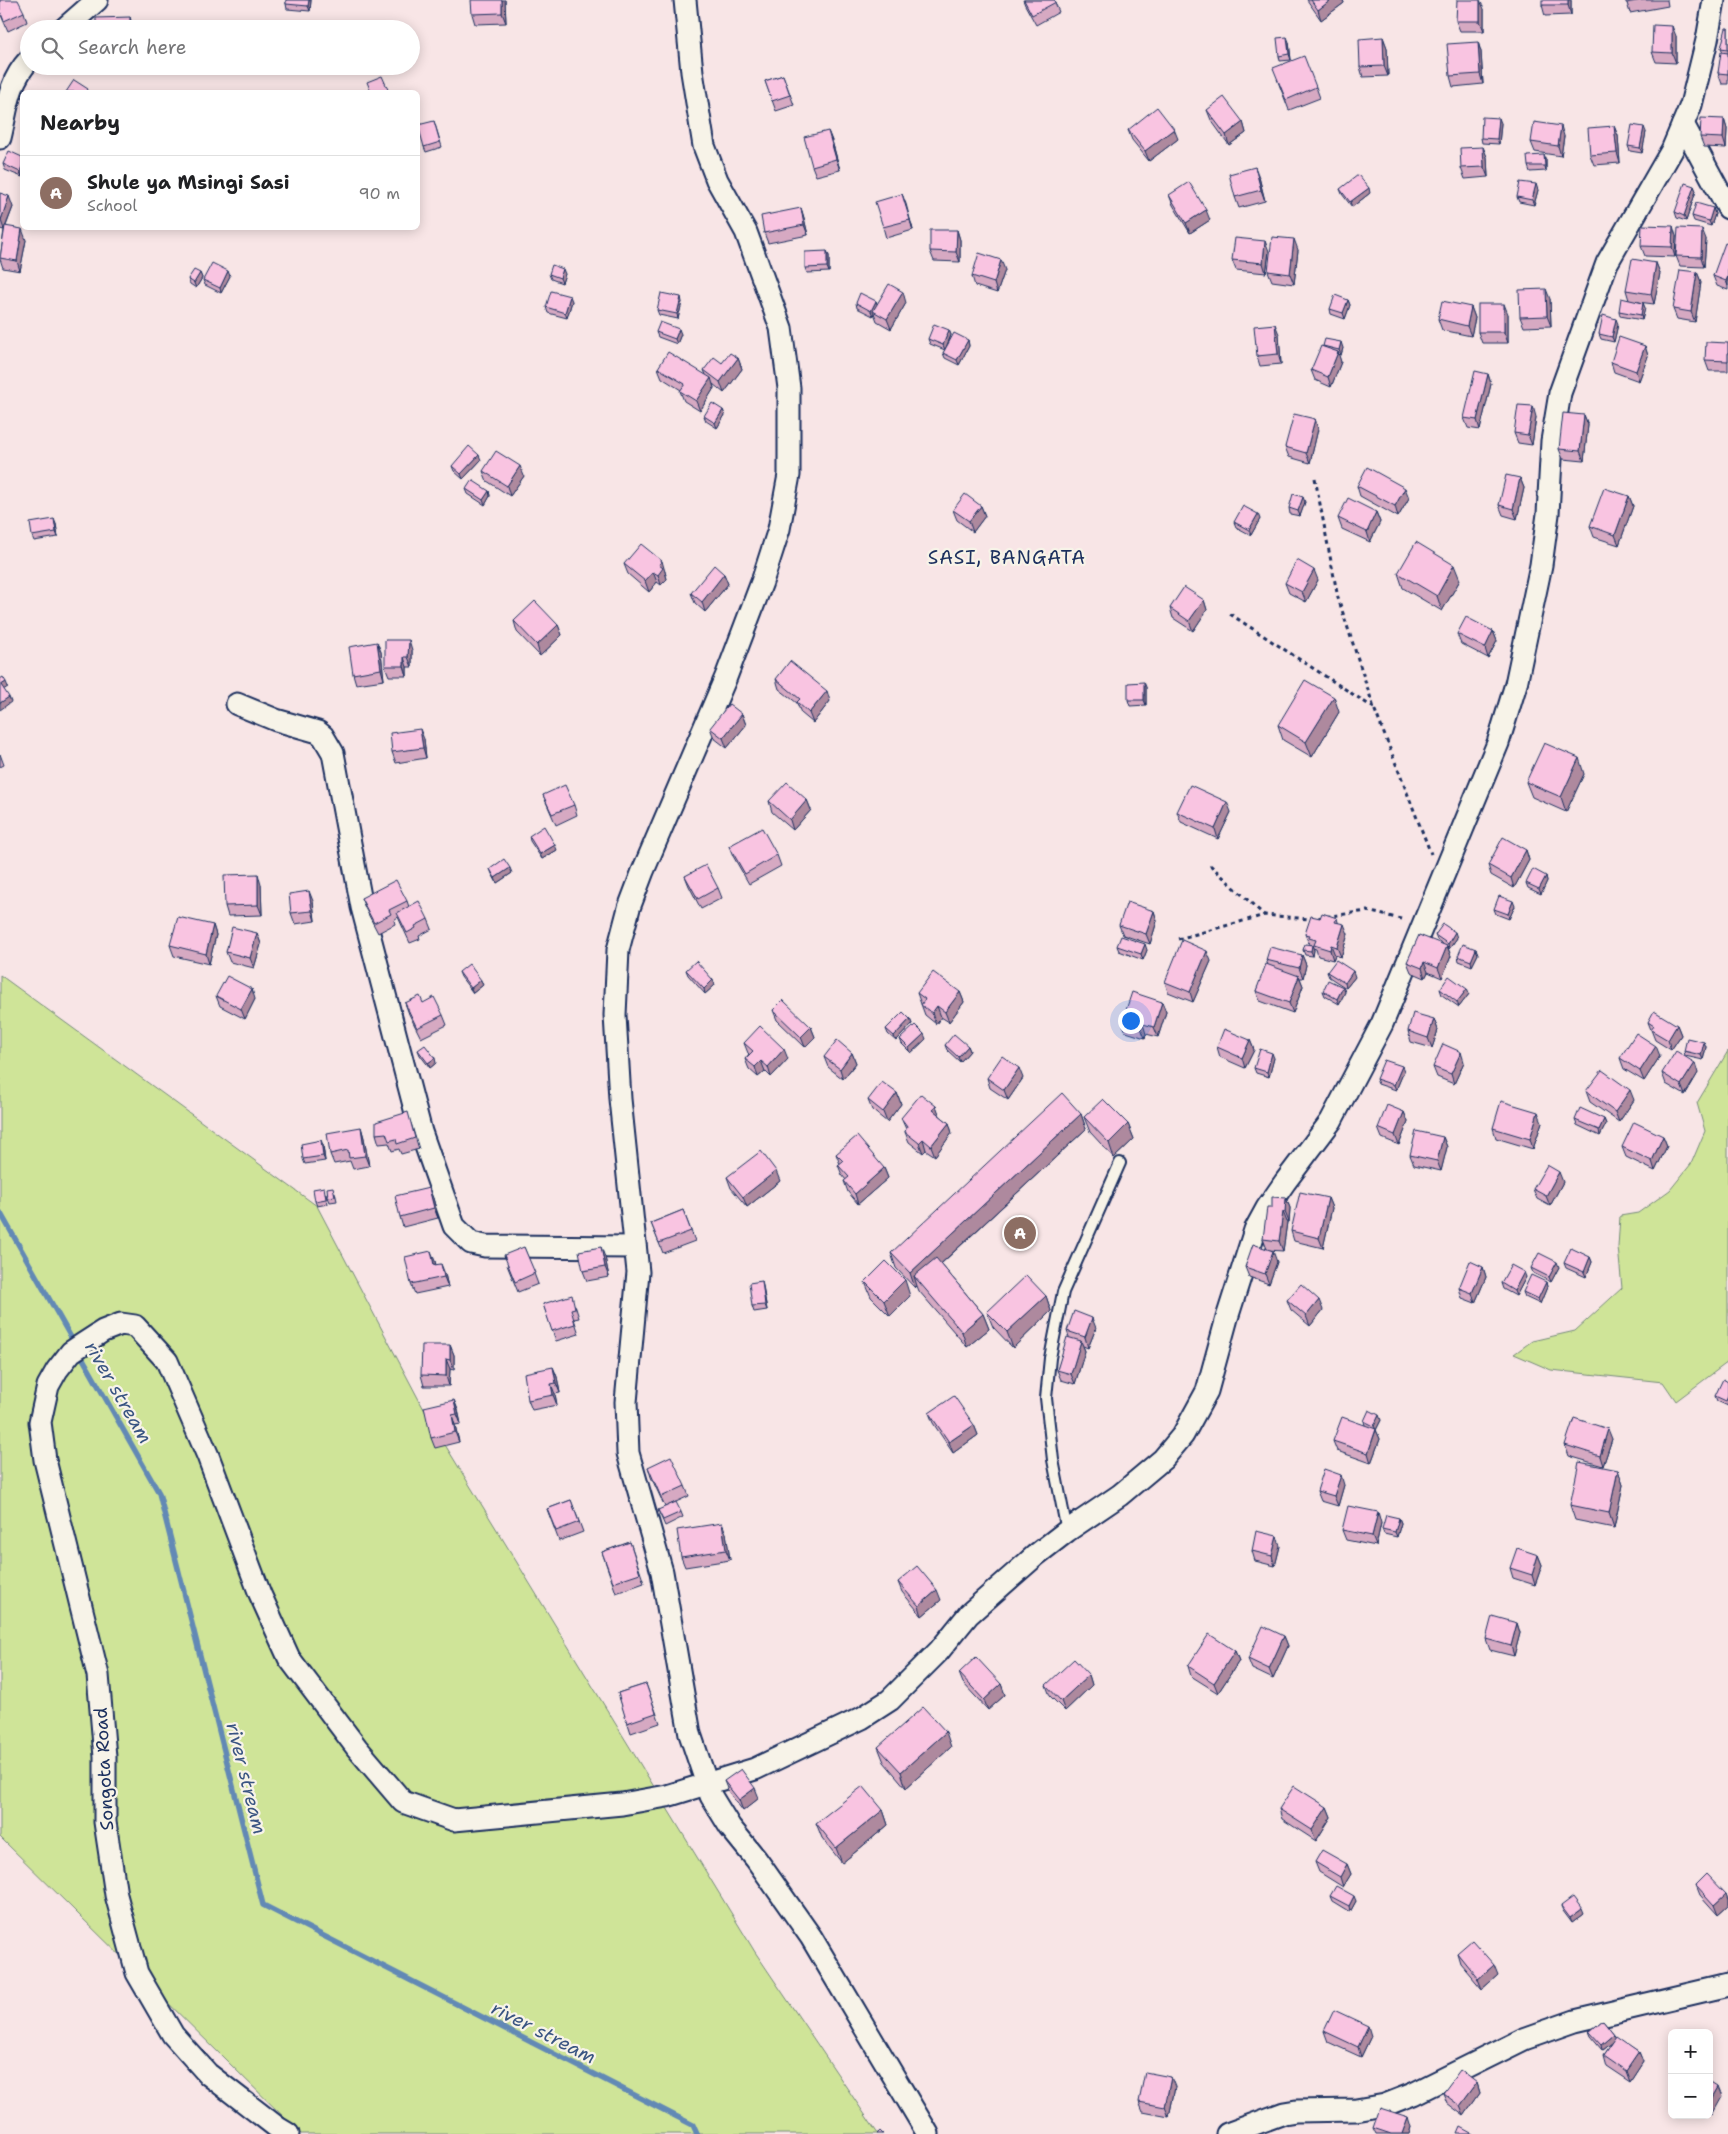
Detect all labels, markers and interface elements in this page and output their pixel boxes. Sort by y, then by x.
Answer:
search box [20,20,420,75]
icon: search [38,34,66,62]
text: Search here [78,35,187,60]
text: Nearby [40,109,120,137]
text: Shule ya Msingi Sasi [87,170,290,195]
text: A [50,183,62,204]
text: 90 m [359,183,400,204]
text: School [87,195,137,216]
district label: SASI, BANGATA [928,545,1086,570]
your location [1118,1008,1144,1034]
pin: A [1004,1214,1036,1252]
water label: river stream [79,1336,158,1448]
street label: Songota Road [89,1707,119,1831]
water label: river stream [221,1720,272,1837]
water label: river stream [487,1995,600,2070]
map controls [1668,2029,1713,2119]
button: + [1668,2029,1713,2074]
button: − [1668,2074,1713,2119]

